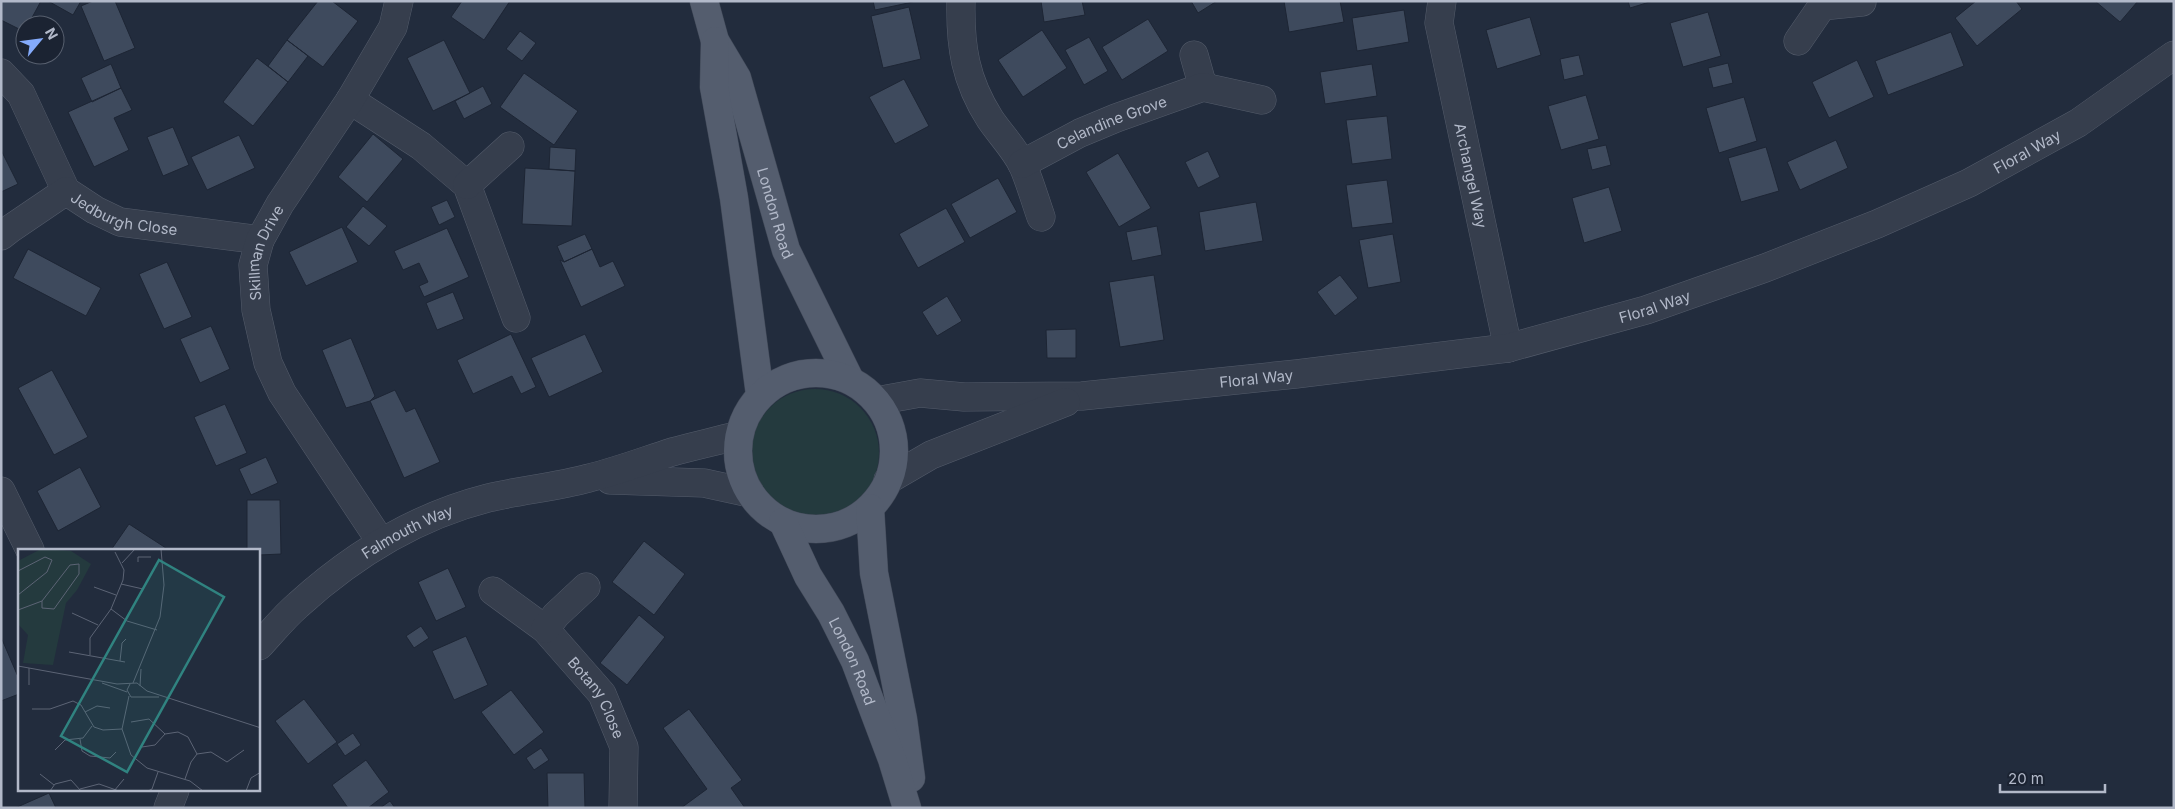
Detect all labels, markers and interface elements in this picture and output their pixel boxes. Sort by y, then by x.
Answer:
north arrow [15,15,65,65]
text: N [42,25,62,42]
street label: Celandine Grove [1053,91,1169,153]
street label: Archangel Way [1451,121,1492,230]
street label: Floral Way [1990,125,2064,177]
street label: London Road [753,165,798,262]
street label: Jedburgh Close [67,187,179,239]
street label: Skillman Drive [243,201,287,301]
street label: Floral Way [1617,285,1693,327]
street label: Floral Way [1218,365,1295,391]
street label: Falmouth Way [358,500,456,563]
inset map [18,549,260,792]
street label: London Road [825,614,880,708]
street label: Botany Close [564,653,629,741]
scale bar [2000,762,2105,794]
text: 20 m [2008,769,2044,788]

